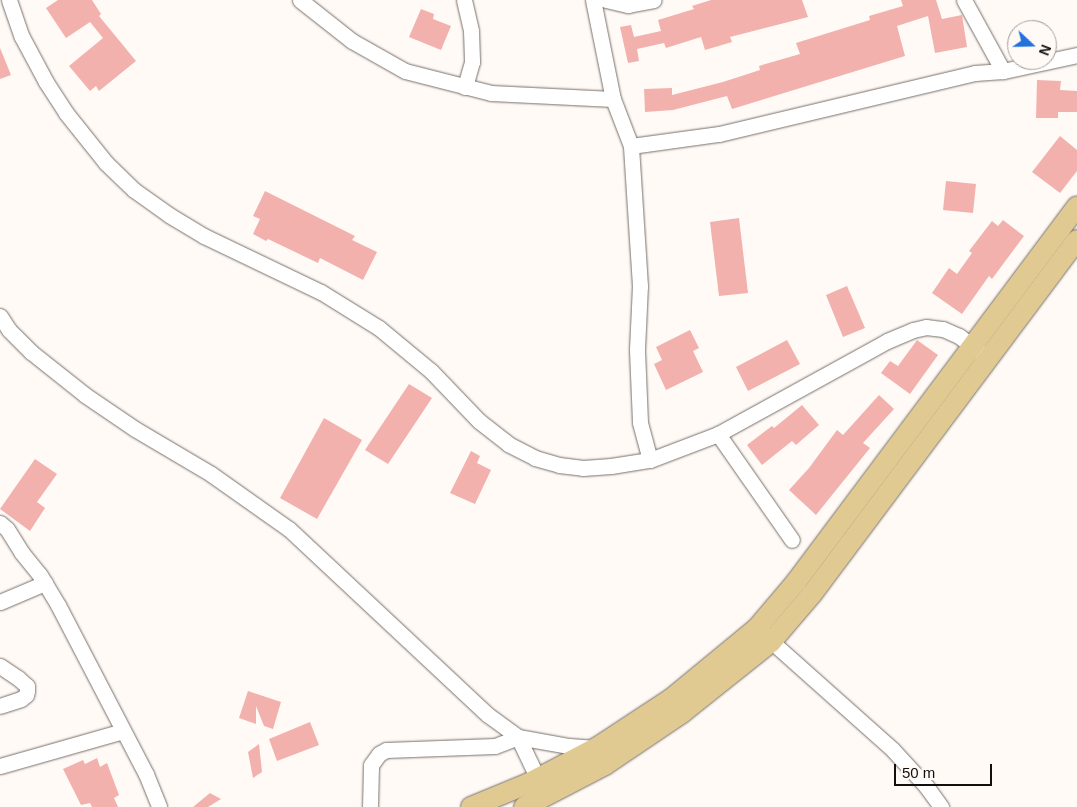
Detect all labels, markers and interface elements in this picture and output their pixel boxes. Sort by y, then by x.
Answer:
north arrow [1007,20,1057,70]
text: N [1036,42,1054,58]
scale bar [897,754,994,786]
text: 50 m [902,764,935,781]

